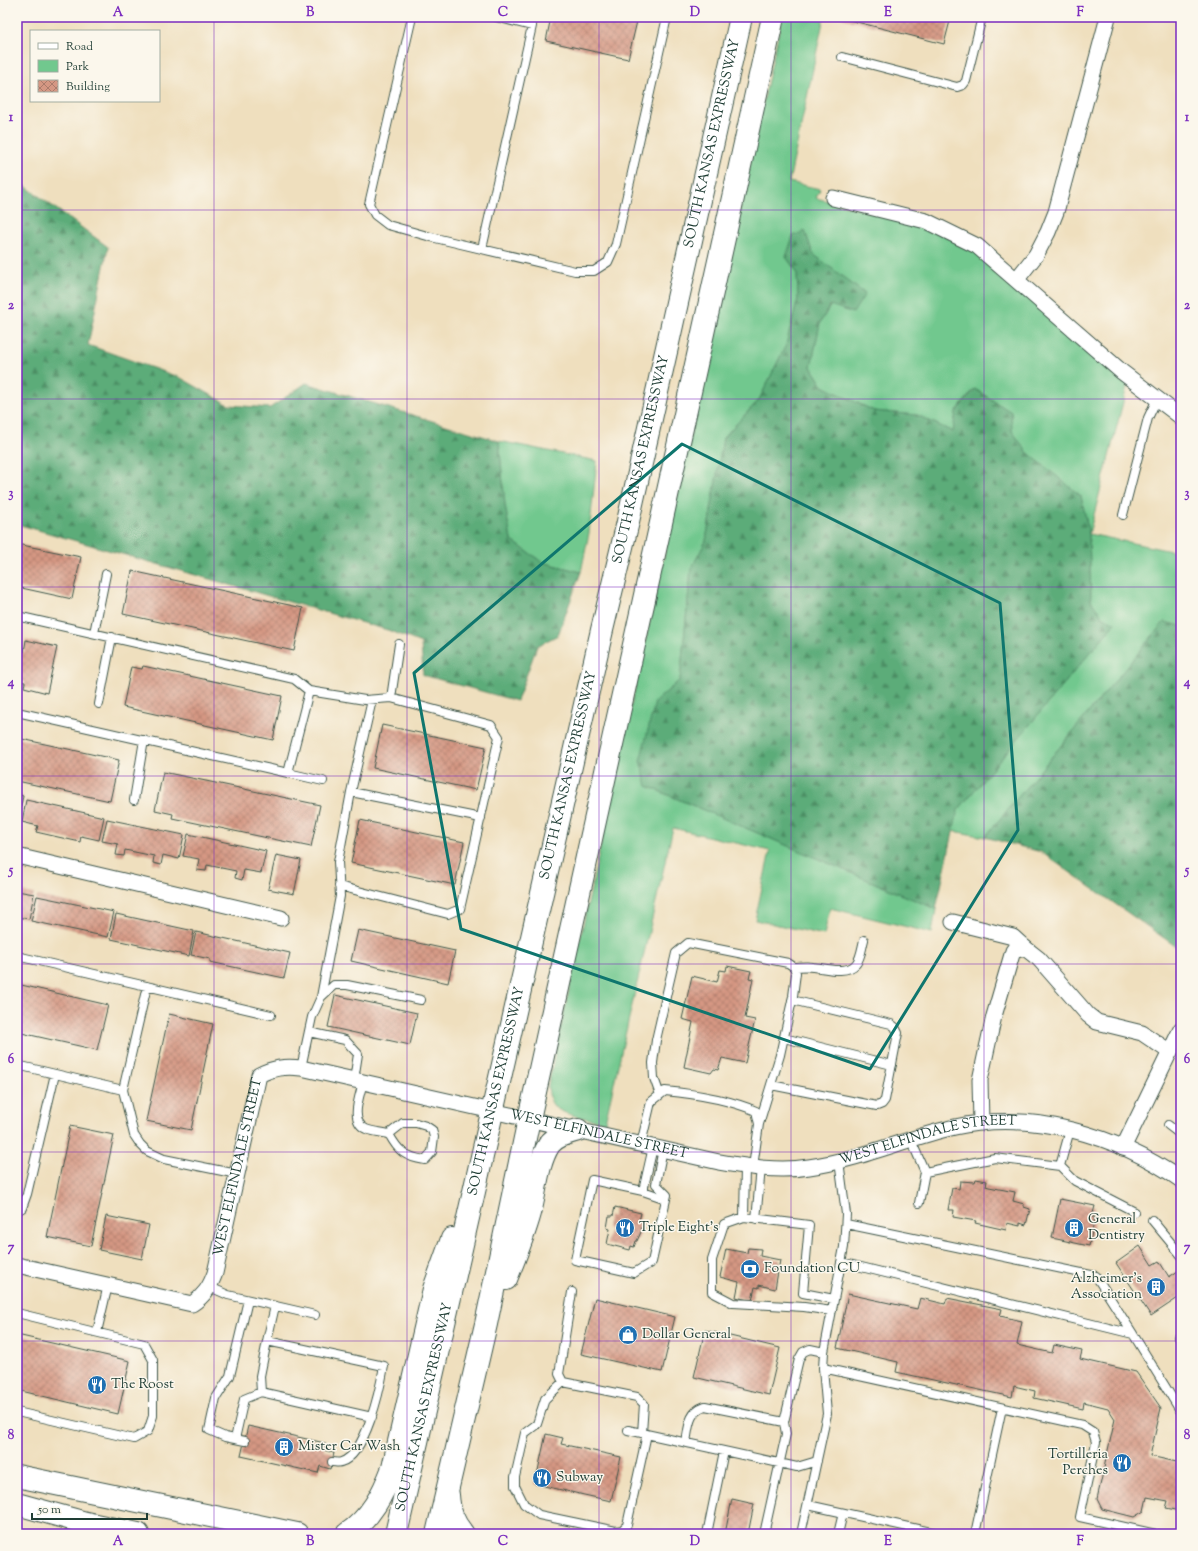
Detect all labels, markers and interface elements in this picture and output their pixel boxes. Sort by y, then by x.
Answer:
text: A [113,4,124,22]
text: B [306,4,315,22]
text: C [498,4,508,22]
text: D [690,4,700,22]
text: E [884,4,892,22]
text: F [1076,4,1084,22]
legend [30,30,160,102]
street label: SOUTH KANSAS EXPRESSWAY [680,37,746,250]
text: Road [66,38,93,56]
text: Park [66,58,89,76]
text: Building [66,78,110,96]
text: 1 [9,109,14,127]
text: 1 [1185,109,1190,127]
text: 2 [8,297,15,315]
text: 2 [1184,297,1191,315]
street label: SOUTH KANSAS EXPRESSWAY [608,353,675,566]
text: 3 [8,485,14,503]
text: 3 [1184,485,1190,503]
street label: SOUTH KANSAS EXPRESSWAY [535,669,602,882]
text: 4 [7,674,15,692]
text: 4 [1183,674,1191,692]
text: 5 [8,862,14,880]
text: 5 [1184,862,1190,880]
street label: SOUTH KANSAS EXPRESSWAY [463,985,530,1198]
text: 6 [8,1051,15,1069]
text: 6 [1184,1051,1191,1069]
street label: WEST ELFINDALE STREET [209,1076,268,1258]
street label: WEST ELFINDALE STREET [508,1105,690,1165]
street label: WEST ELFINDALE STREET [837,1112,1017,1171]
place label: General Dentistry [1088,1210,1145,1246]
restaurant icon: Triple Eight's [614,1217,636,1239]
building icon: General Dentistry [1063,1217,1085,1239]
place label: Triple Eight's [639,1218,719,1238]
text: 7 [8,1239,15,1257]
text: 7 [1184,1239,1191,1257]
bank icon: Foundation CU [739,1258,761,1280]
place label: Foundation CU [764,1259,861,1279]
place label: Alzheimer's Association [1071,1269,1142,1305]
building icon: Alzheimer's Association [1145,1276,1167,1298]
street label: SOUTH KANSAS EXPRESSWAY [391,1301,458,1514]
shop icon: Dollar General [617,1324,639,1346]
place label: Dollar General [642,1325,731,1345]
restaurant icon: The Roost [86,1374,108,1396]
place label: The Roost [111,1375,174,1395]
text: 8 [8,1427,15,1445]
text: 8 [1184,1427,1191,1445]
building icon: Mister Car Wash [273,1436,295,1458]
place label: Mister Car Wash [298,1437,400,1457]
place label: Tortilleria Perches [1048,1445,1109,1481]
restaurant icon: Tortilleria Perches [1111,1452,1133,1474]
restaurant icon: Subway [531,1467,553,1489]
place label: Subway [556,1468,603,1488]
scale bar [32,1495,147,1521]
text: 50 m [37,1501,61,1519]
text: A [113,1533,124,1551]
text: B [306,1533,315,1551]
text: C [498,1533,508,1551]
text: D [690,1533,700,1551]
text: E [884,1533,892,1551]
text: F [1076,1533,1084,1551]

